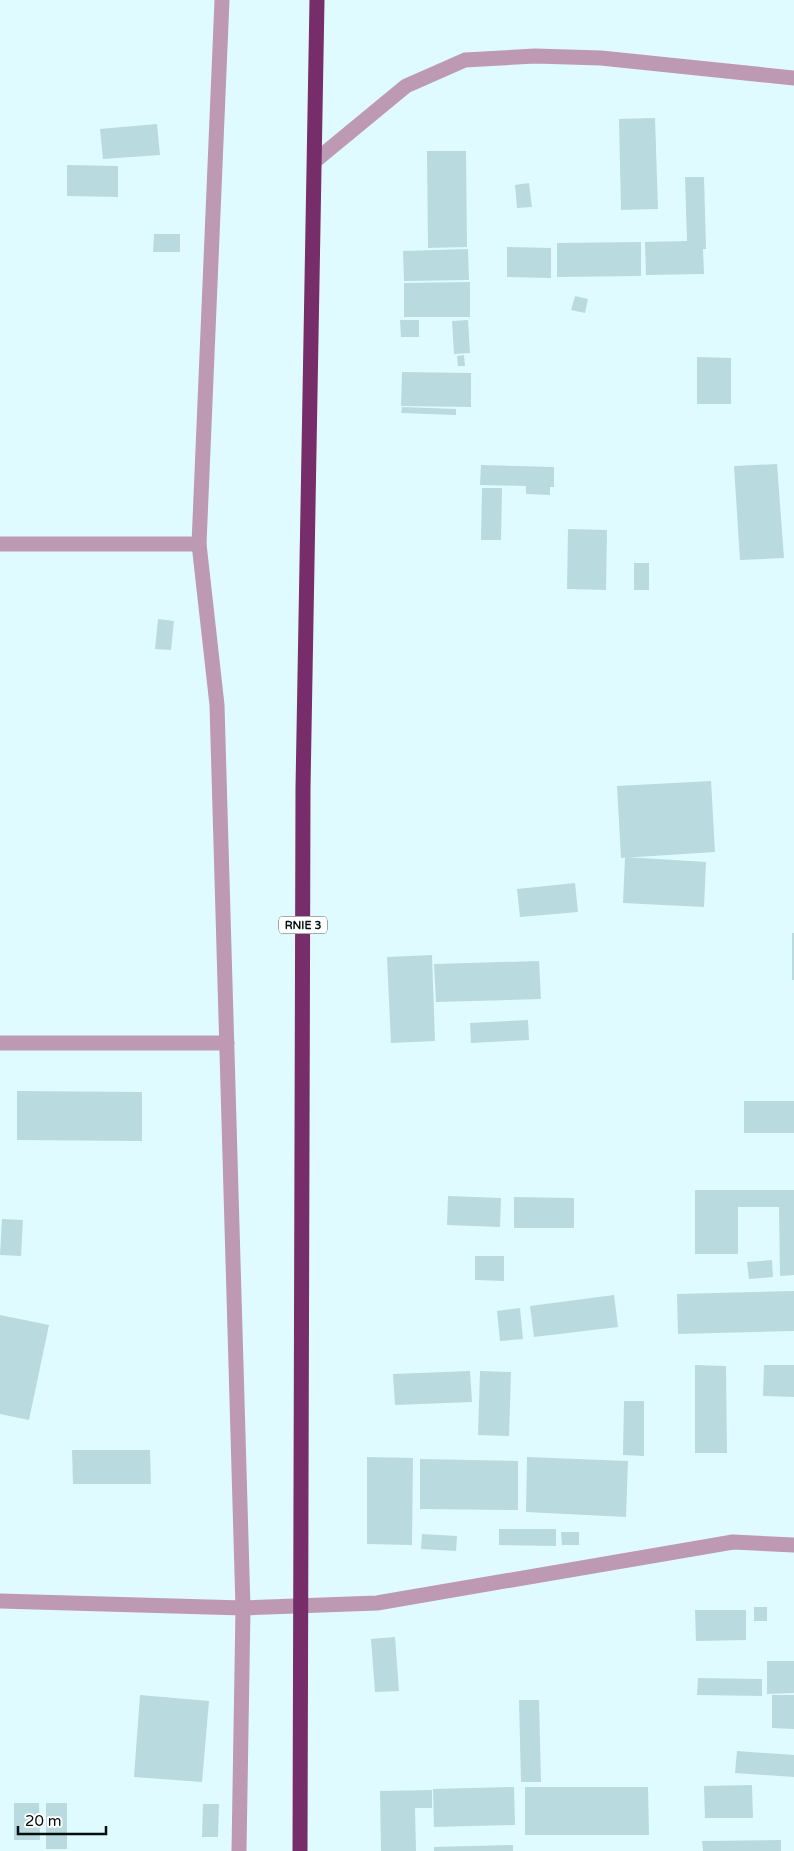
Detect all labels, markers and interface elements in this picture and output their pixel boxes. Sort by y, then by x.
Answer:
road number: RNIE 3 [279,916,327,934]
scale bar [18,1804,105,1836]
text: 20 m [25,1812,62,1830]

